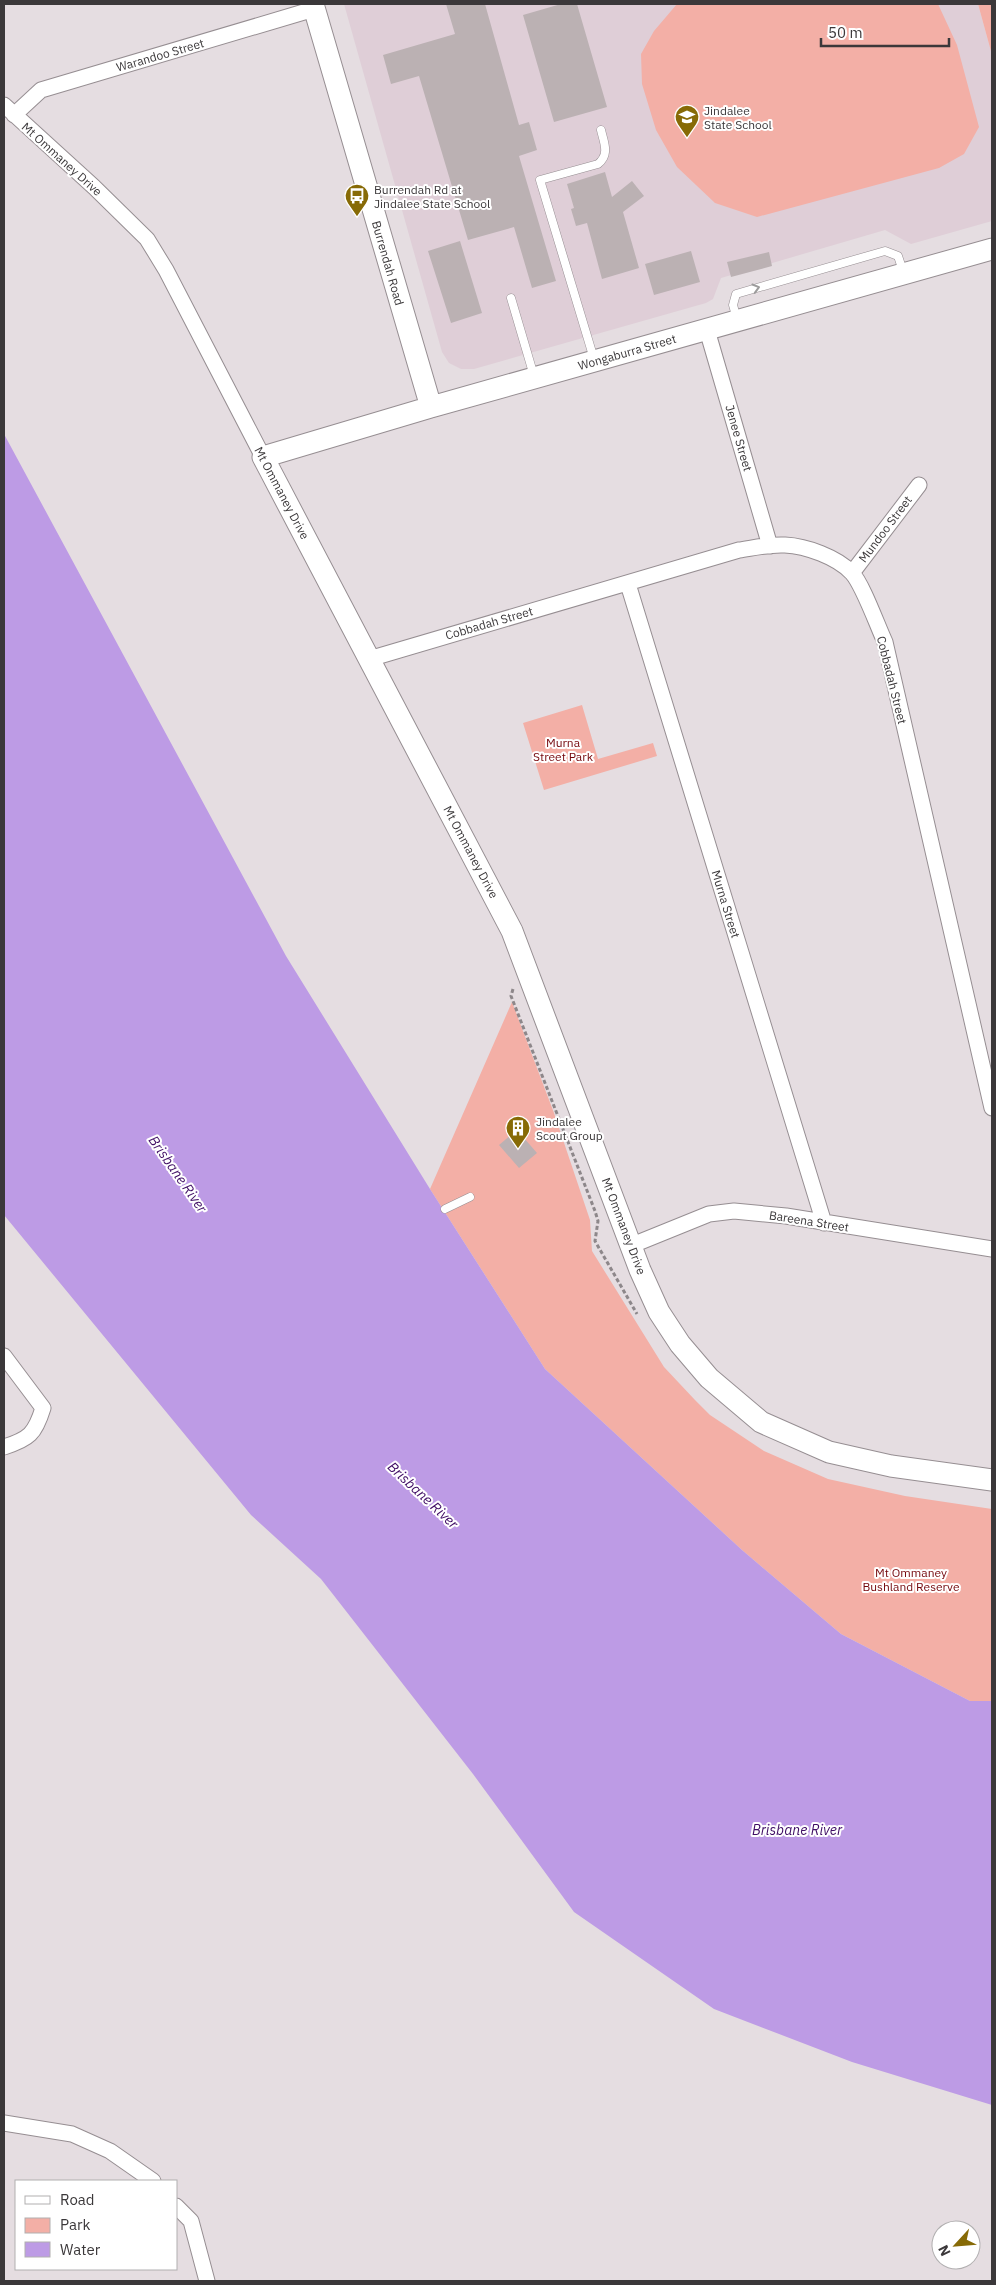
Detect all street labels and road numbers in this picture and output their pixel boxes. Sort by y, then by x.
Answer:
street label: Warandoo Street [114,35,206,75]
street label: Mt Ommaney Drive [19,119,105,199]
street label: Burrendah Road [369,219,407,307]
street label: Wongaburra Street [576,331,678,373]
street label: Jenee Street [722,403,756,473]
street label: Mt Ommaney Drive [251,444,313,542]
street label: Mundoo Street [855,493,915,565]
street label: Cobbadah Street [443,603,535,643]
street label: Cobbadah Street [874,634,910,726]
street label: Mt Ommaney Drive [440,803,502,901]
street label: Murna Street [709,868,743,940]
street label: Mt Ommaney Drive [599,1175,650,1277]
street label: Bareena Street [768,1207,850,1235]

